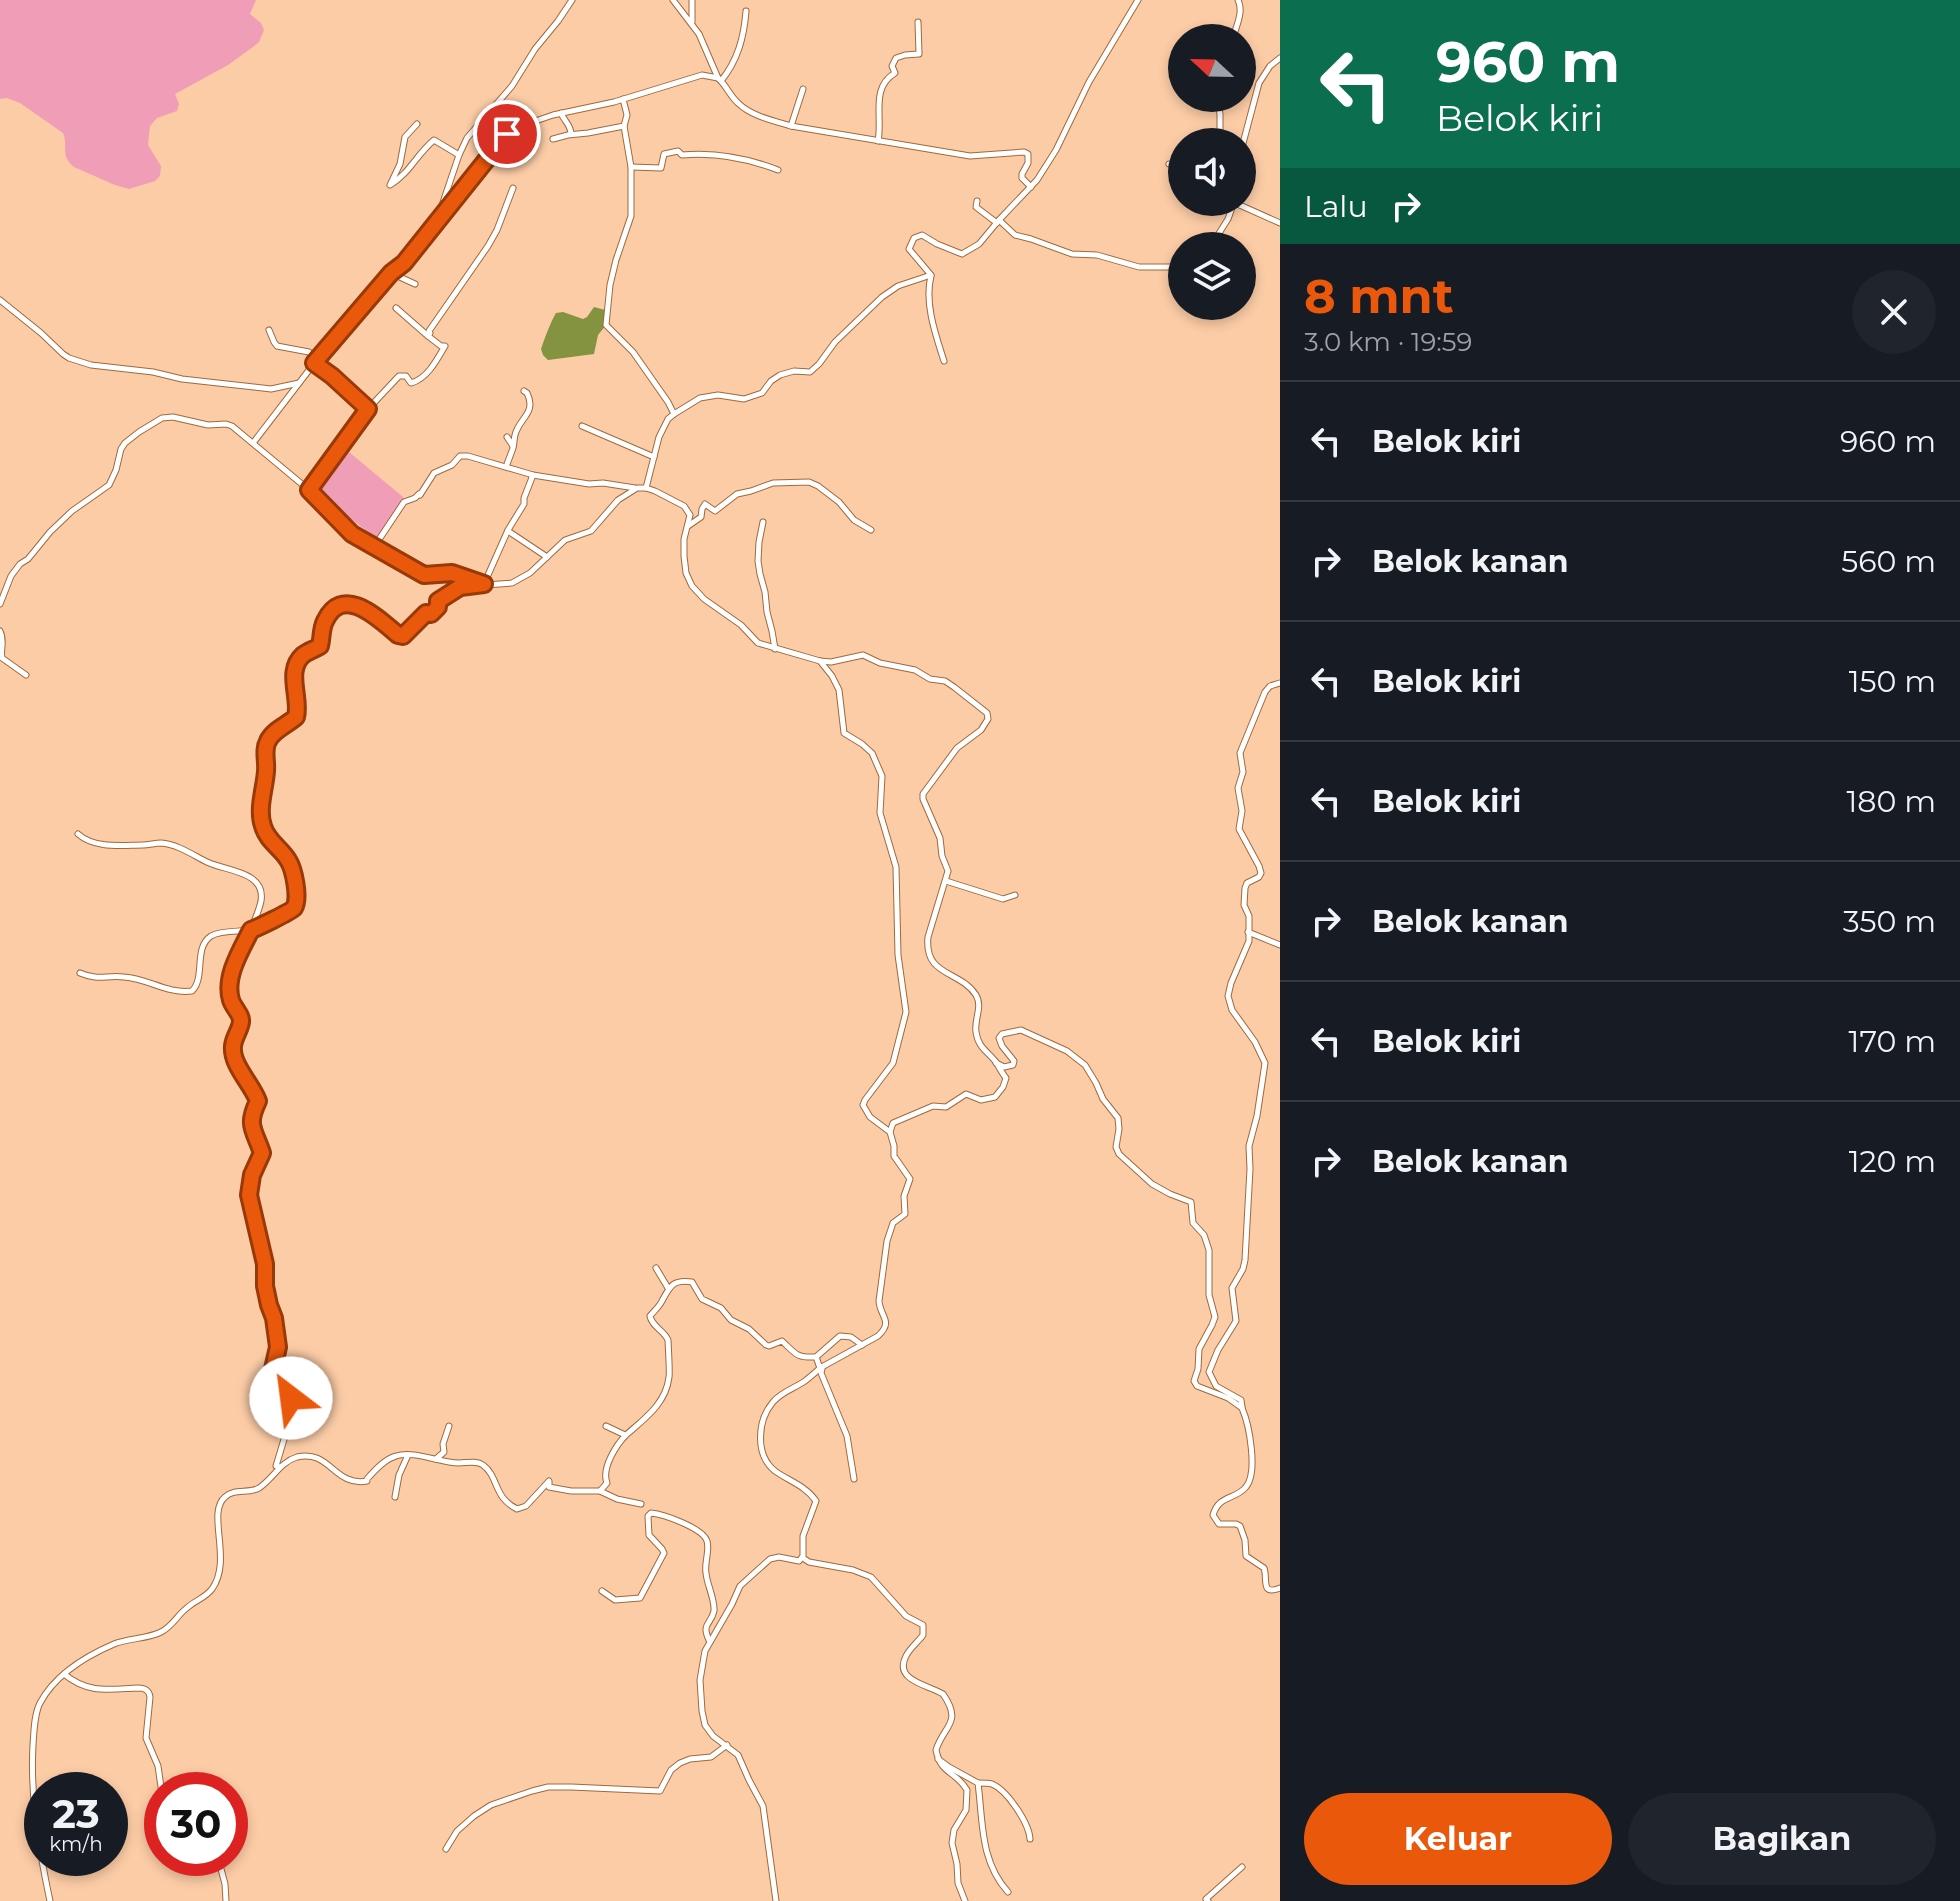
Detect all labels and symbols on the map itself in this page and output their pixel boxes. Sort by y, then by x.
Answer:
north arrow [1168,24,1256,112]
pin [473,100,541,168]
position arrow [249,1356,333,1440]
speed limit sign: 30 [144,1772,248,1876]

